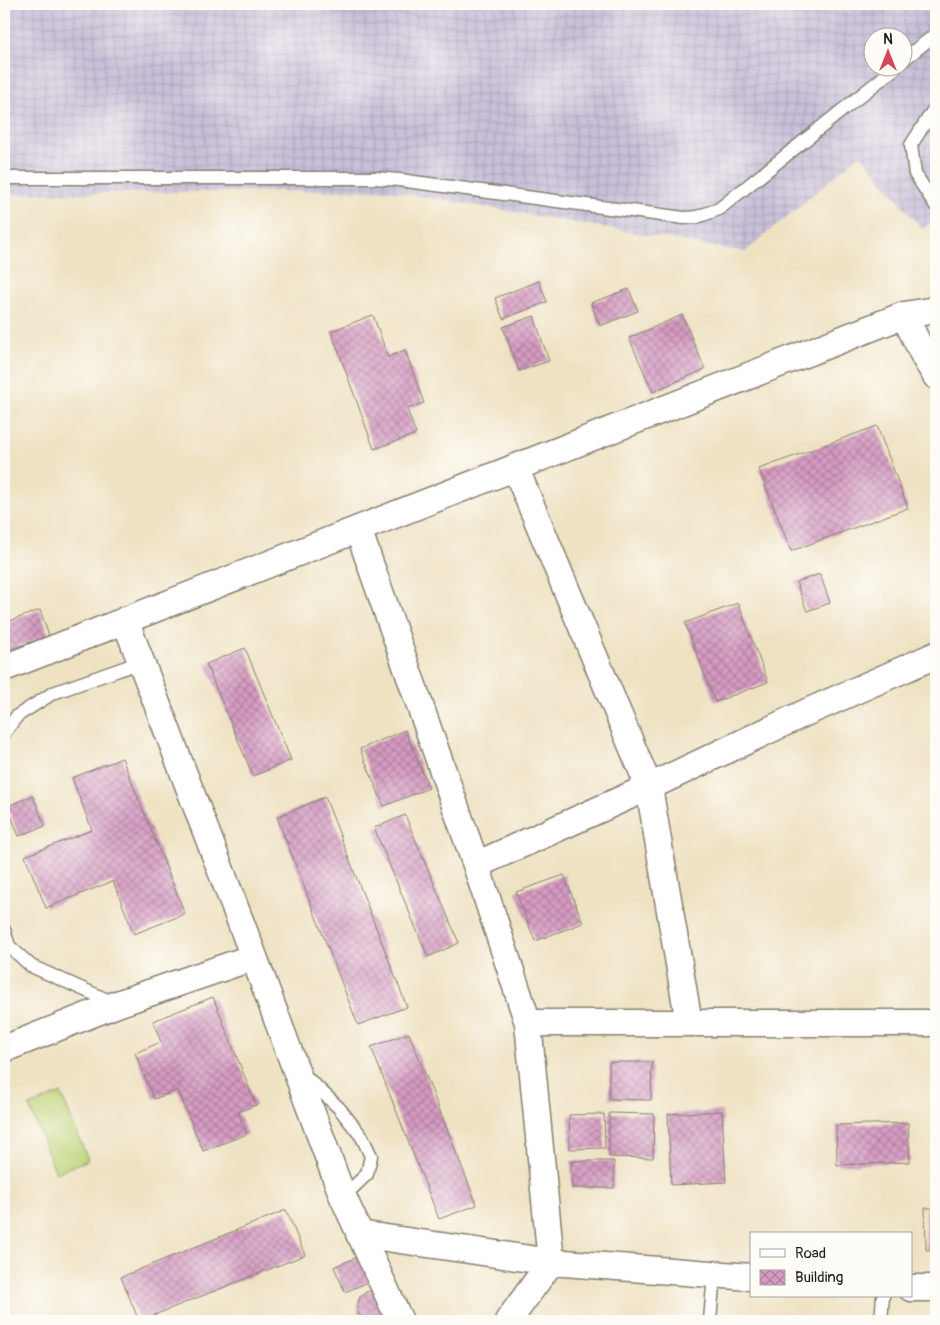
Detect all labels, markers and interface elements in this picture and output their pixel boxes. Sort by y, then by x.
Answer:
north arrow [862,28,912,78]
text: N [883,31,893,48]
legend [750,1232,912,1298]
text: Road [795,1244,826,1263]
text: Building [795,1268,843,1287]

